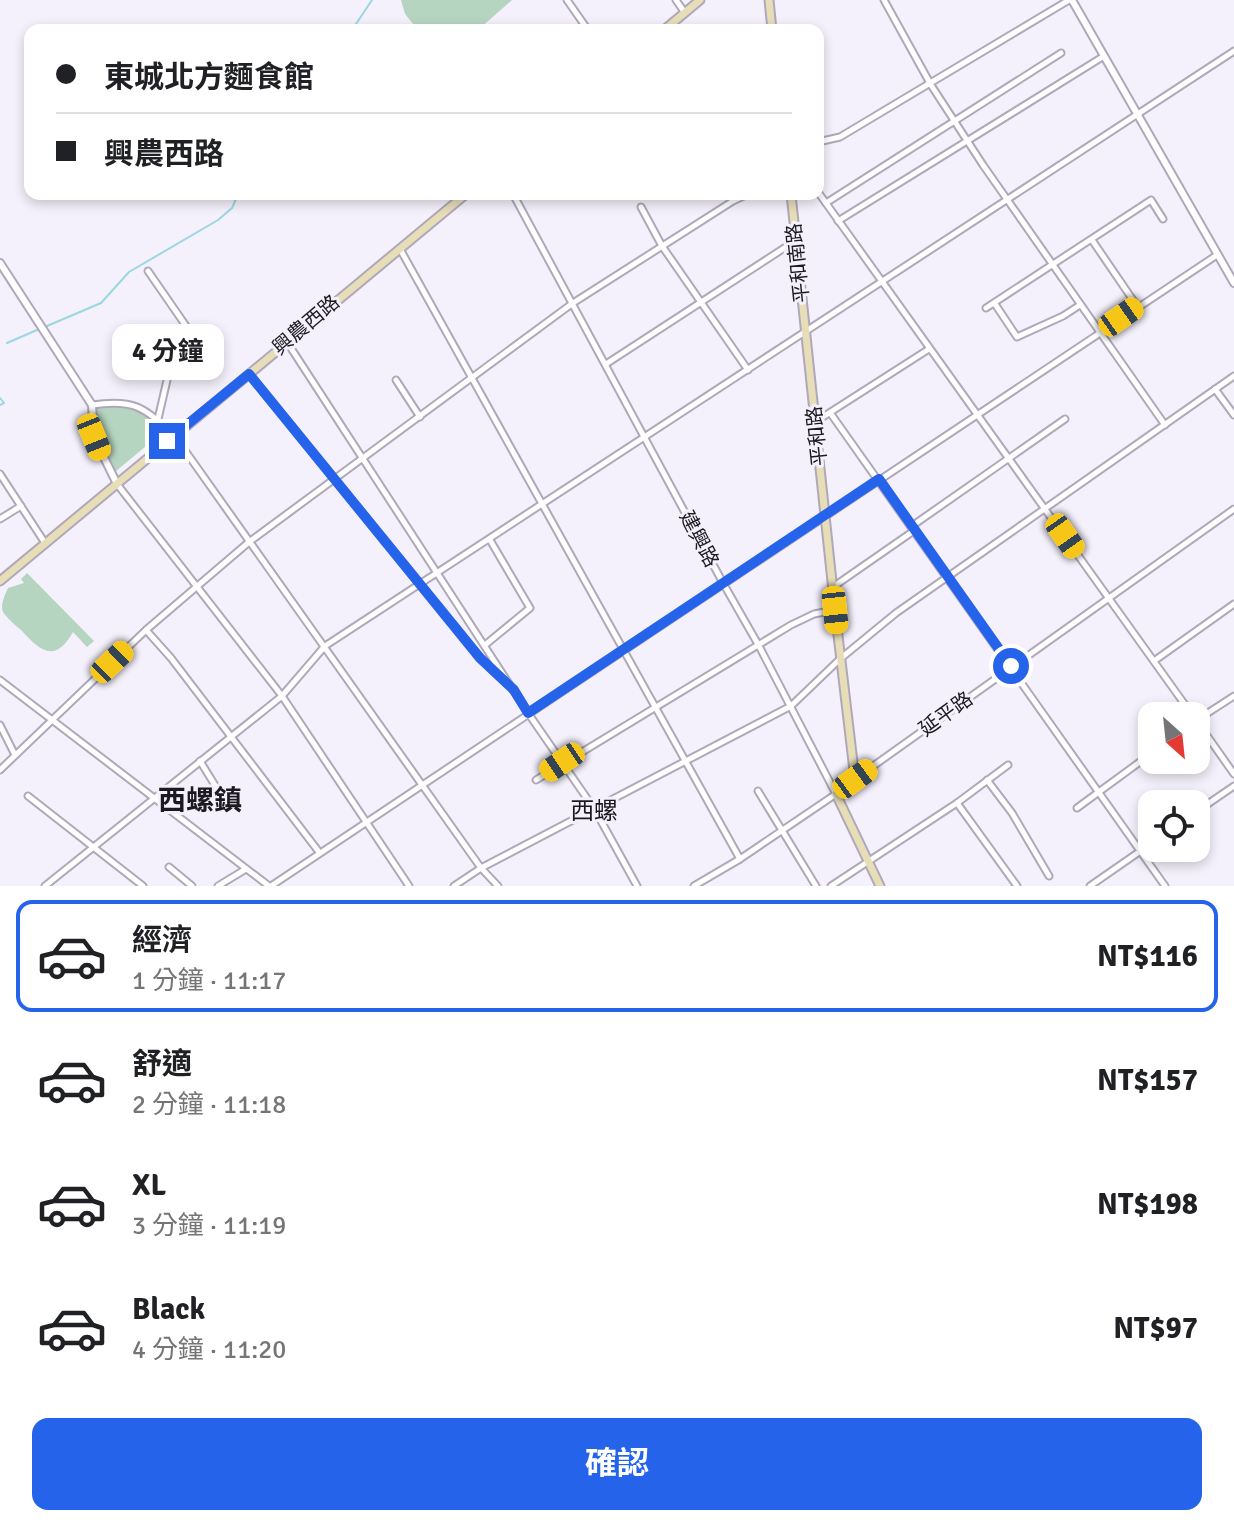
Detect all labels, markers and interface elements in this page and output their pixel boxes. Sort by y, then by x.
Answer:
text: 東城北方麵食館 [104,59,314,96]
text: 興農西路 [104,136,224,173]
street label: 平和南路 [781,222,815,304]
street label: 興農西路 [267,290,345,360]
car [1094,293,1148,341]
callout: 4 分鐘 [111,325,223,381]
text: 4 分鐘 [132,336,204,368]
street label: 平和路 [801,405,833,467]
car [74,410,114,464]
route end [149,423,185,459]
street label: 建興路 [674,507,724,571]
car [1041,509,1089,563]
car [821,585,849,635]
car [86,637,138,687]
route start [993,648,1029,684]
street label: 延平路 [914,686,978,742]
north arrow [1138,702,1210,774]
map controls [1138,702,1210,862]
car [535,739,589,785]
car [829,755,881,803]
district label: 西螺鎮 [158,784,242,818]
button: locate [1138,790,1210,862]
district label: 西螺 [570,796,618,826]
icon: car [36,920,108,992]
text: 經濟 [132,922,192,959]
text: NT$116 [1097,938,1198,975]
text: 1 分鐘 · 11:17 [132,965,286,997]
icon: car [36,1044,108,1116]
text: 舒適 [132,1046,192,1083]
text: NT$157 [1097,1062,1198,1099]
text: 2 分鐘 · 11:18 [132,1089,286,1121]
text: XL [132,1167,166,1204]
icon: car [36,1168,108,1240]
text: NT$198 [1097,1186,1198,1223]
text: 3 分鐘 · 11:19 [132,1210,286,1242]
text: Black [132,1291,205,1328]
icon: car [36,1292,108,1364]
text: NT$97 [1113,1310,1198,1347]
text: 4 分鐘 · 11:20 [132,1334,286,1366]
button: 確認 [32,1418,1202,1510]

